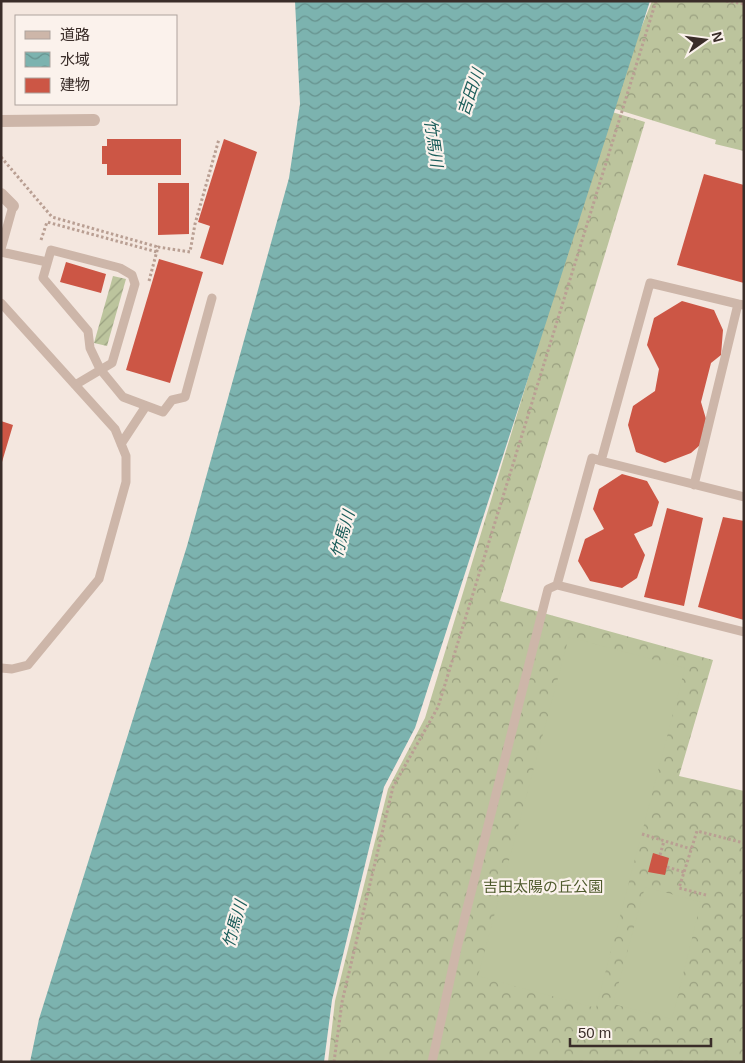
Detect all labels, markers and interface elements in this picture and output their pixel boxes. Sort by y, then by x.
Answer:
legend [15,15,178,105]
north arrow [680,15,730,65]
text: 道路 [60,26,90,43]
text: N [709,30,727,44]
text: 水域 [60,51,90,68]
water label: 吉田川 [455,65,487,118]
text: 建物 [60,76,90,93]
water label: 竹馬川 [422,118,446,170]
water label: 竹馬川 [328,507,358,560]
park label: 吉田太陽の丘公園 [483,878,603,895]
water label: 竹馬川 [220,897,250,950]
scale bar [570,1016,711,1048]
text: 50 m [578,1024,611,1041]

